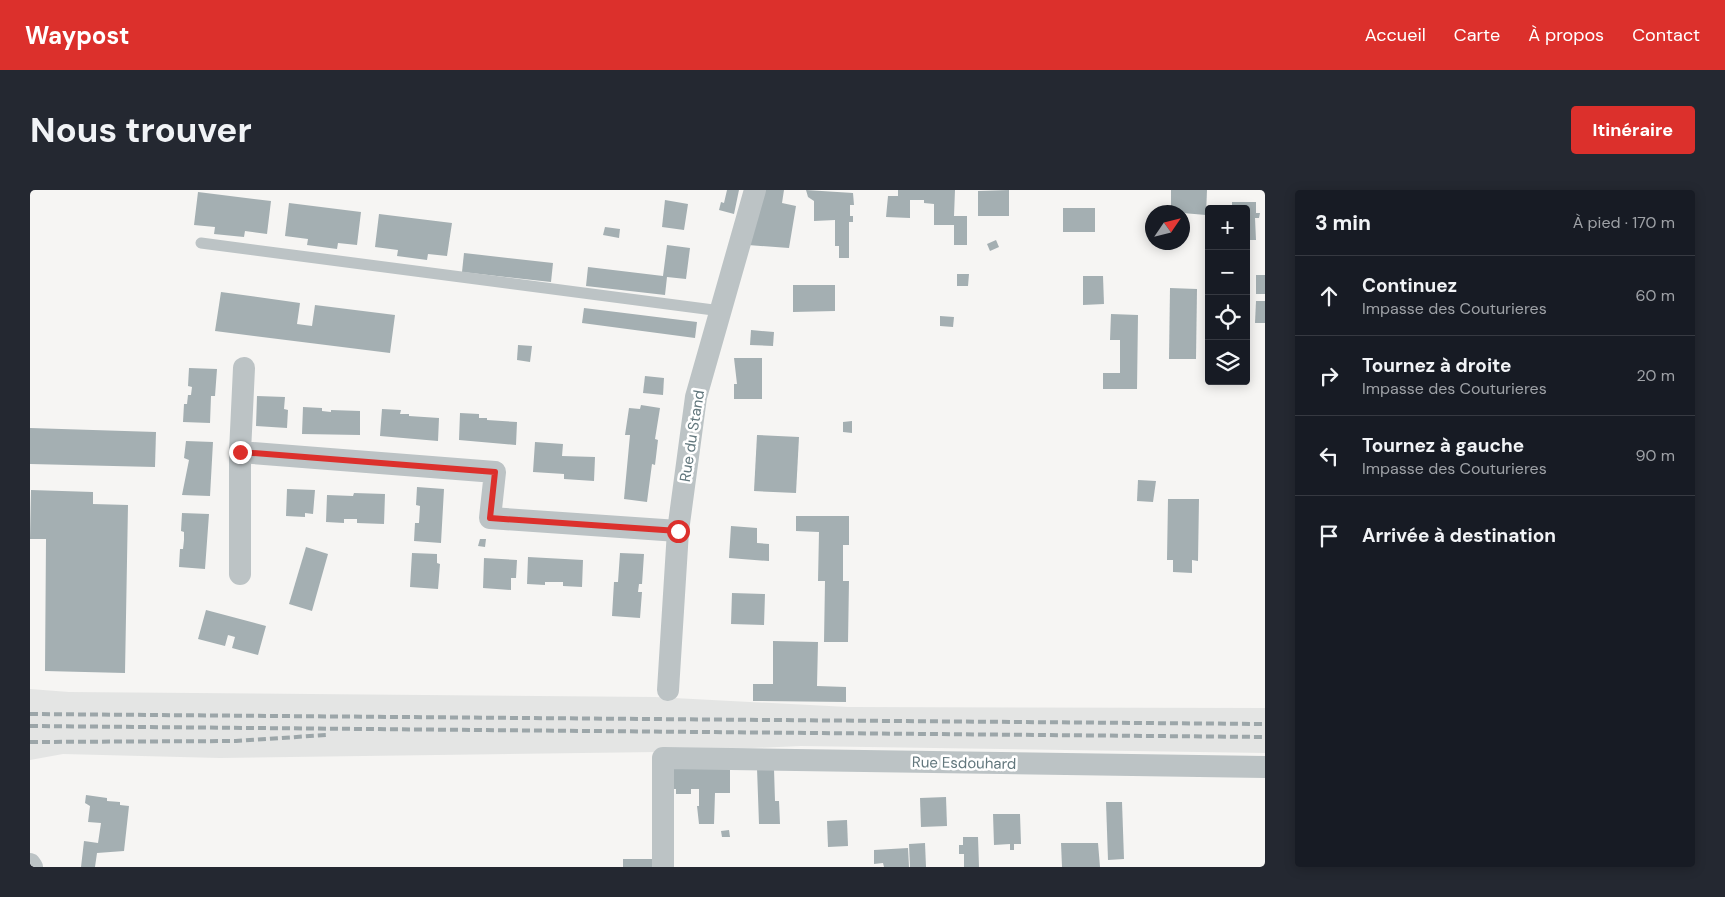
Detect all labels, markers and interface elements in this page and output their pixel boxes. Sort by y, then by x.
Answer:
text: Waypost [25,20,129,51]
text: Accueil [1365,23,1426,47]
text: Carte [1454,23,1500,47]
text: À propos [1528,23,1604,47]
text: Contact [1632,23,1700,47]
button: Itinéraire [1571,106,1695,154]
text: Nous trouver [30,107,252,153]
north arrow [1145,205,1190,250]
map controls [1205,205,1250,385]
button: + [1205,205,1250,250]
text: 3 min [1315,209,1371,237]
text: À pied · 170 m [1573,212,1675,233]
button: − [1205,250,1250,295]
text: Continuez [1362,273,1457,298]
icon: ahead [1315,282,1343,310]
text: 60 m [1635,285,1675,306]
button: locate [1205,295,1250,340]
text: Impasse des Couturieres [1362,298,1547,319]
button: layers [1205,340,1250,385]
text: Tournez à droite [1362,353,1512,378]
icon: right [1315,362,1343,390]
text: 20 m [1636,365,1675,386]
text: Impasse des Couturieres [1362,378,1547,399]
street label: Rue du Stand [675,389,709,483]
text: Tournez à gauche [1362,433,1524,458]
route end [229,441,252,464]
icon: left [1315,442,1343,470]
text: 90 m [1635,445,1675,466]
text: Impasse des Couturieres [1362,458,1547,479]
route start [667,520,690,543]
icon: arrive [1315,522,1343,550]
text: Arrivée à destination [1362,523,1556,548]
street label: Rue Esdouhard [912,752,1016,774]

